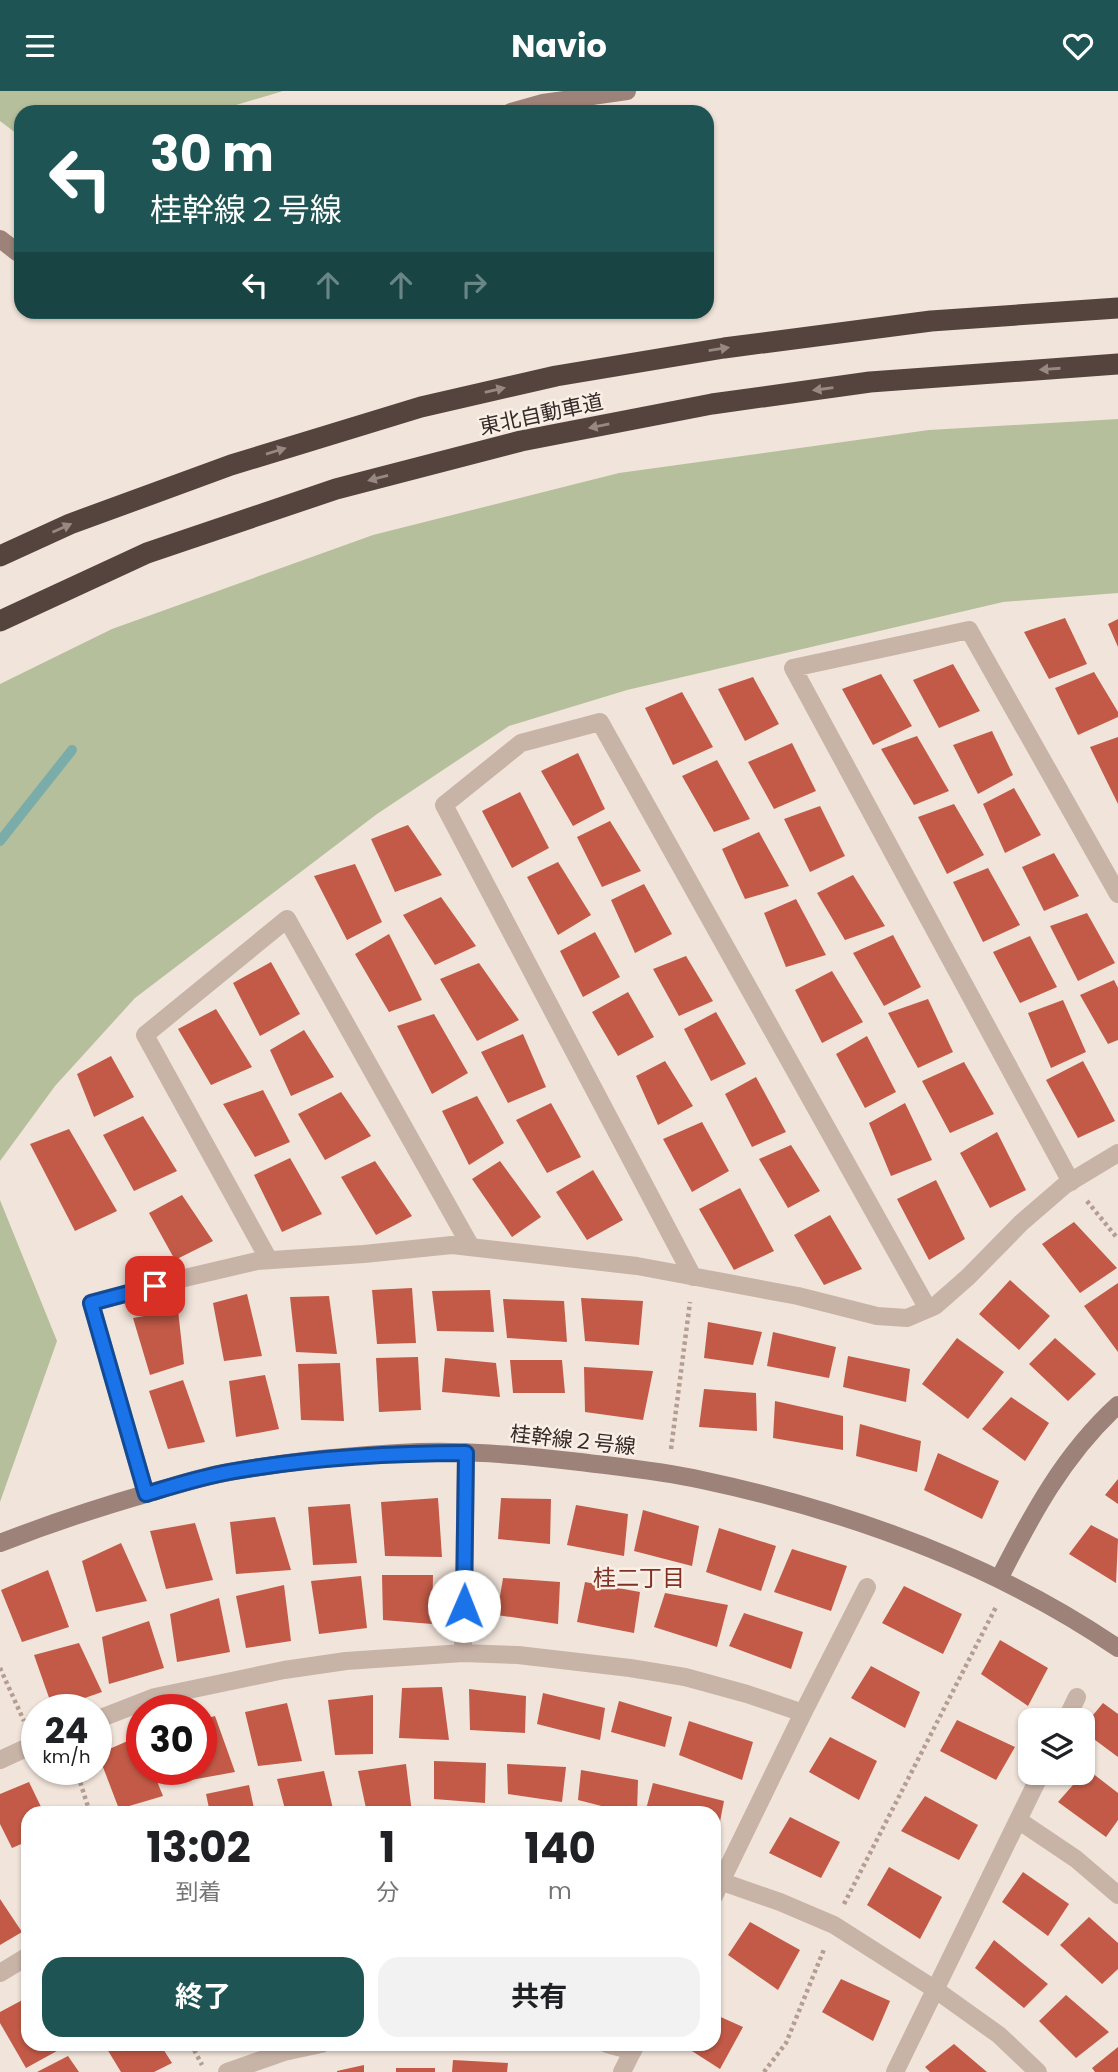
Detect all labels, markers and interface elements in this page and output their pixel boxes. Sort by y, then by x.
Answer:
text: Navio [511,23,607,68]
icon: menu [21,27,59,65]
icon: heart [1059,27,1097,65]
text: 30 m [150,120,274,188]
icon: left [35,133,126,224]
text: 桂幹線２号線 [150,187,342,232]
icon: left [236,266,274,304]
icon: ahead [309,266,347,304]
icon: ahead [382,266,420,304]
icon: right [455,266,493,304]
one-way arrow [708,343,730,354]
one-way arrow [1039,364,1061,375]
one-way arrow [812,383,834,394]
one-way arrow [484,384,506,395]
street label: 東北自動車道 [476,387,606,441]
one-way arrow [588,420,610,431]
one-way arrow [266,446,287,456]
one-way arrow [367,473,389,484]
one-way arrow [52,522,72,534]
pin [125,1256,185,1316]
icon: arrive [136,1267,174,1305]
street label: 桂幹線２号線 [509,1419,637,1461]
district label: 桂二丁目 [593,1562,685,1594]
position arrow [427,1569,501,1643]
speed limit sign: 30 [126,1694,217,1785]
text: 24 [45,1706,88,1755]
map controls [1018,1708,1095,1785]
button: layers [1018,1708,1095,1785]
text: km/h [43,1744,90,1769]
text: 13:02 [146,1818,251,1877]
text: 1 [380,1818,395,1877]
text: 140 [524,1819,596,1878]
text: m [548,1875,572,1907]
text: 到着 [175,1876,221,1908]
text: 分 [376,1876,399,1908]
button: 終了 [42,1957,364,2037]
button: 共有 [378,1957,700,2037]

